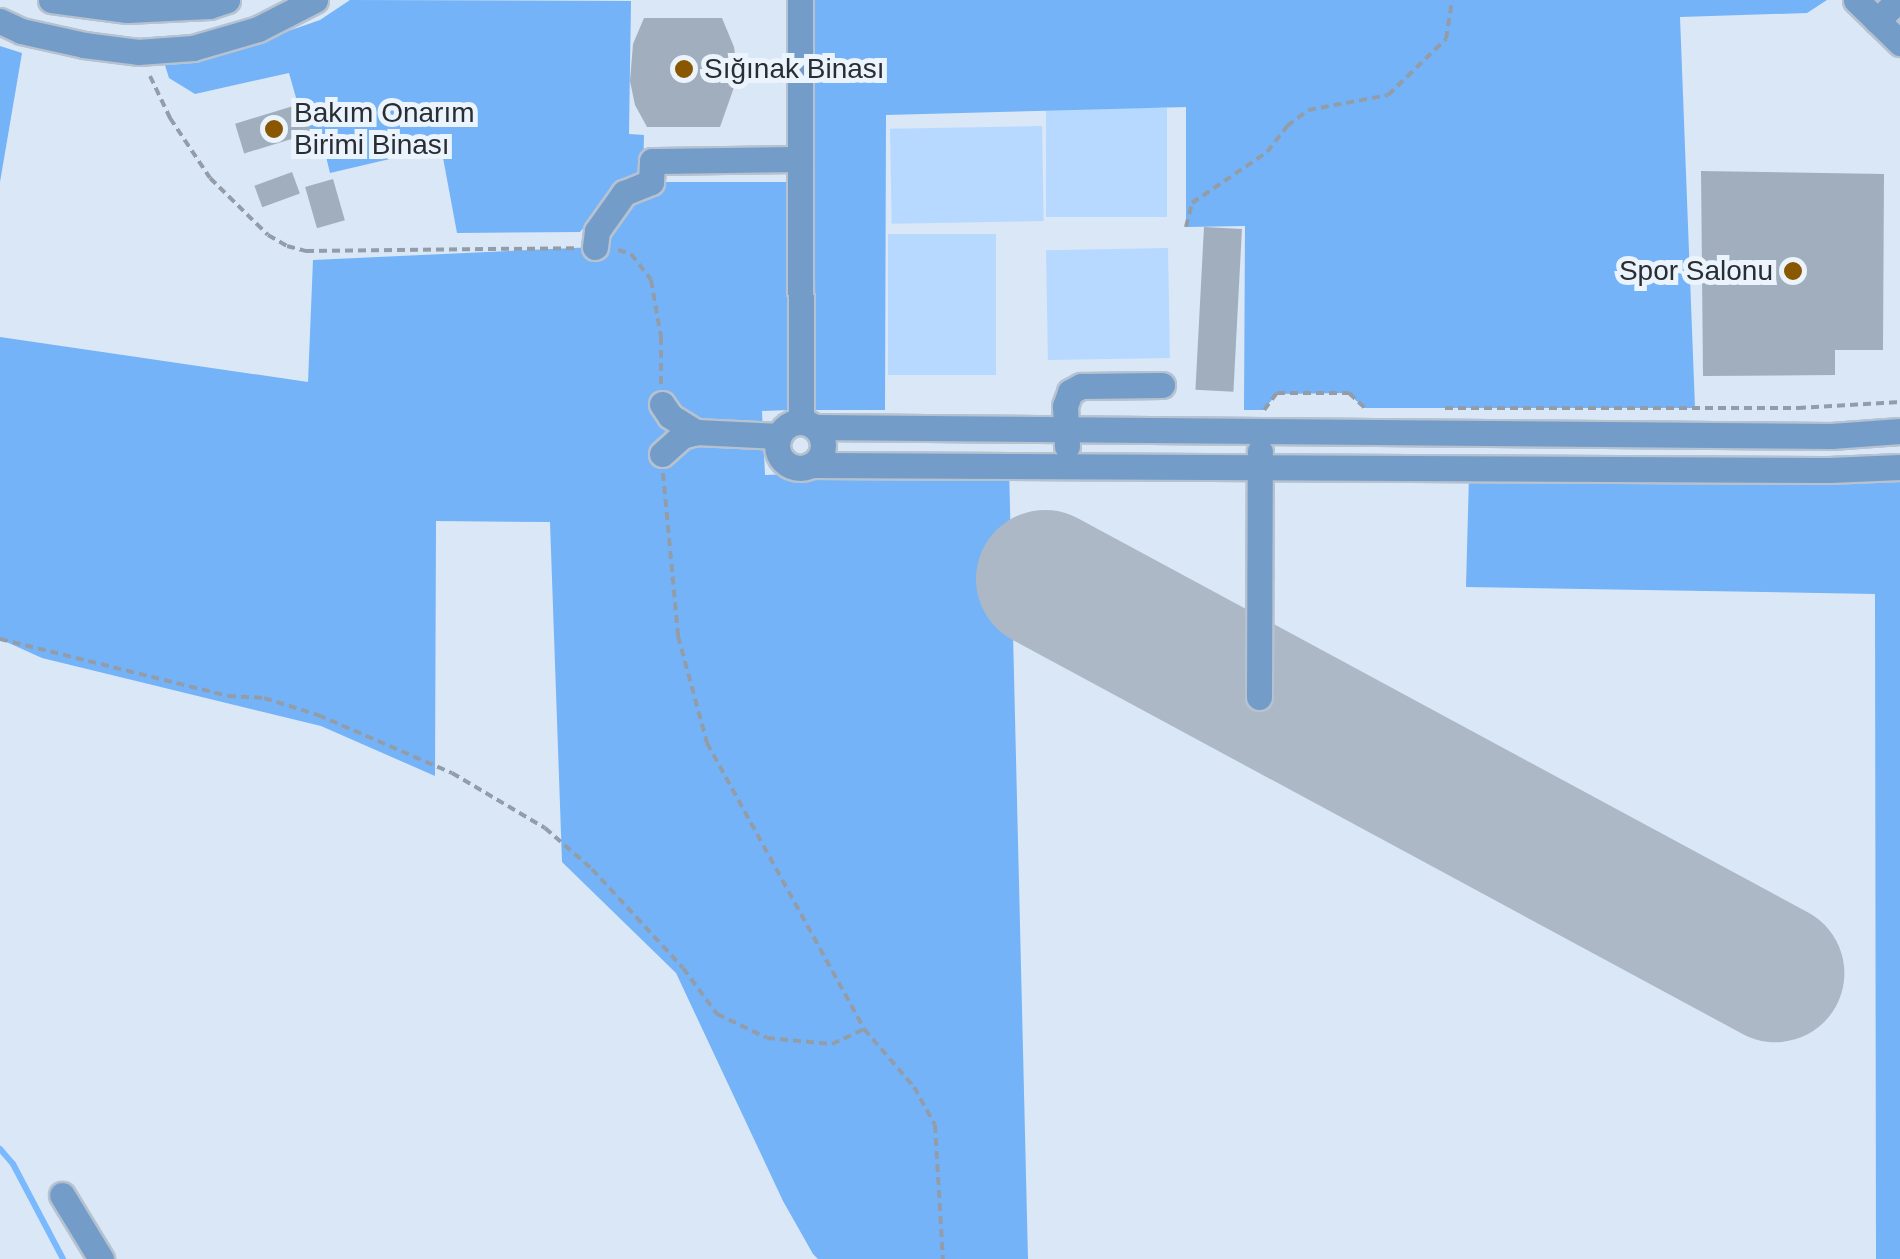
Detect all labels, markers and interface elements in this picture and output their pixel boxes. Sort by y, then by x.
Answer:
place label: Sığınak Binası [704,52,885,86]
marker: Sığınak Binası [673,58,695,80]
place label: Bakım Onarım Birimi Binası [294,96,474,162]
marker: Bakım Onarım Birimi Binası [263,118,285,140]
place label: Spor Salonu [1619,254,1773,288]
marker: Spor Salonu [1782,260,1804,282]

